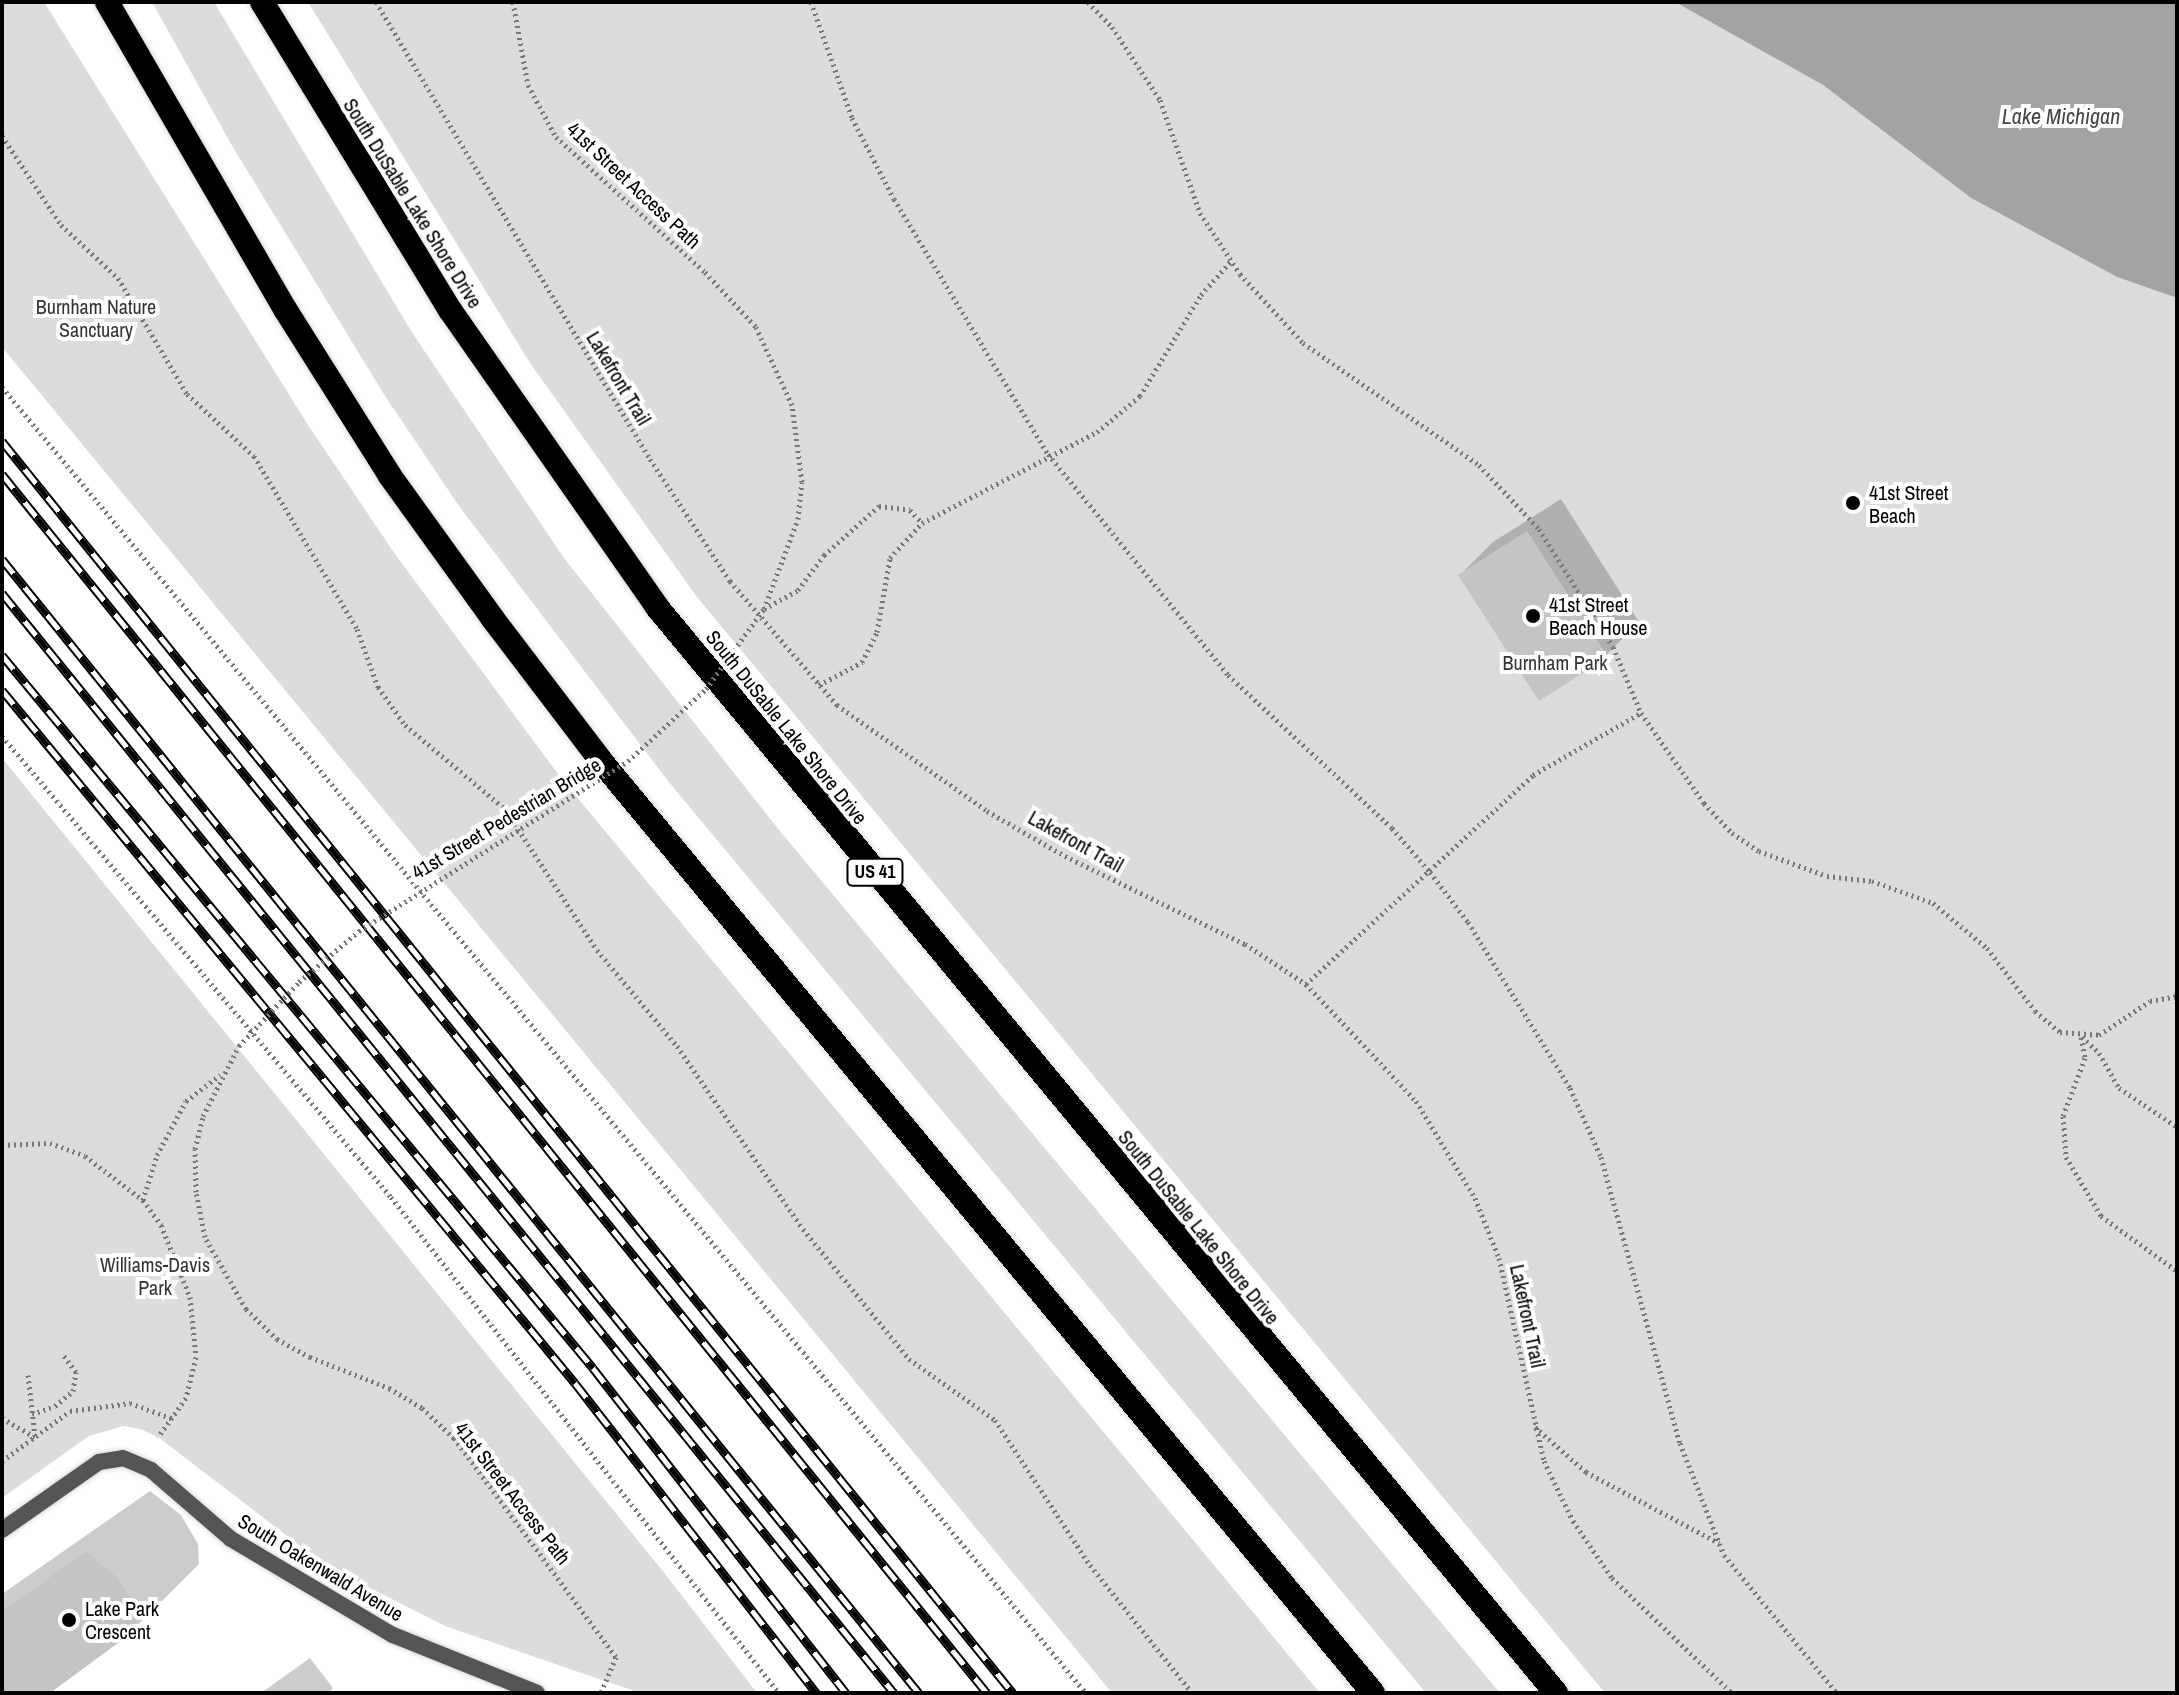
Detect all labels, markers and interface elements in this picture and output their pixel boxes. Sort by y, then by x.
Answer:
street label: South DuSable Lake Shore Drive [339,94,487,312]
water label: Lake Michigan [2002,104,2120,130]
street label: 41st Street Access Path [562,117,706,253]
park label: Burnham Nature Sanctuary [36,295,156,342]
street label: Lakefront Trail [582,327,656,429]
place label: 41st Street Beach [1869,480,1948,527]
marker: 41st Street Beach [1844,494,1862,512]
place label: 41st Street Beach House [1549,592,1647,639]
marker: 41st Street Beach House [1524,607,1542,625]
street label: South DuSable Lake Shore Drive [701,625,873,829]
park label: Burnham Park [1503,650,1607,674]
street label: 41st Street Pedestrian Bridge [407,752,605,884]
street label: Lakefront Trail [1024,805,1128,877]
road number: US 41 [845,858,905,886]
street label: South DuSable Lake Shore Drive [1113,1125,1285,1329]
park label: Williams-Davis Park [100,1253,210,1300]
street label: Lakefront Trail [1505,1262,1551,1370]
street label: 41st Street Access Path [450,1417,576,1569]
street label: South Oakenwald Avenue [234,1508,408,1626]
place label: Lake Park Crescent [85,1596,159,1643]
marker: Lake Park Crescent [60,1611,78,1629]

